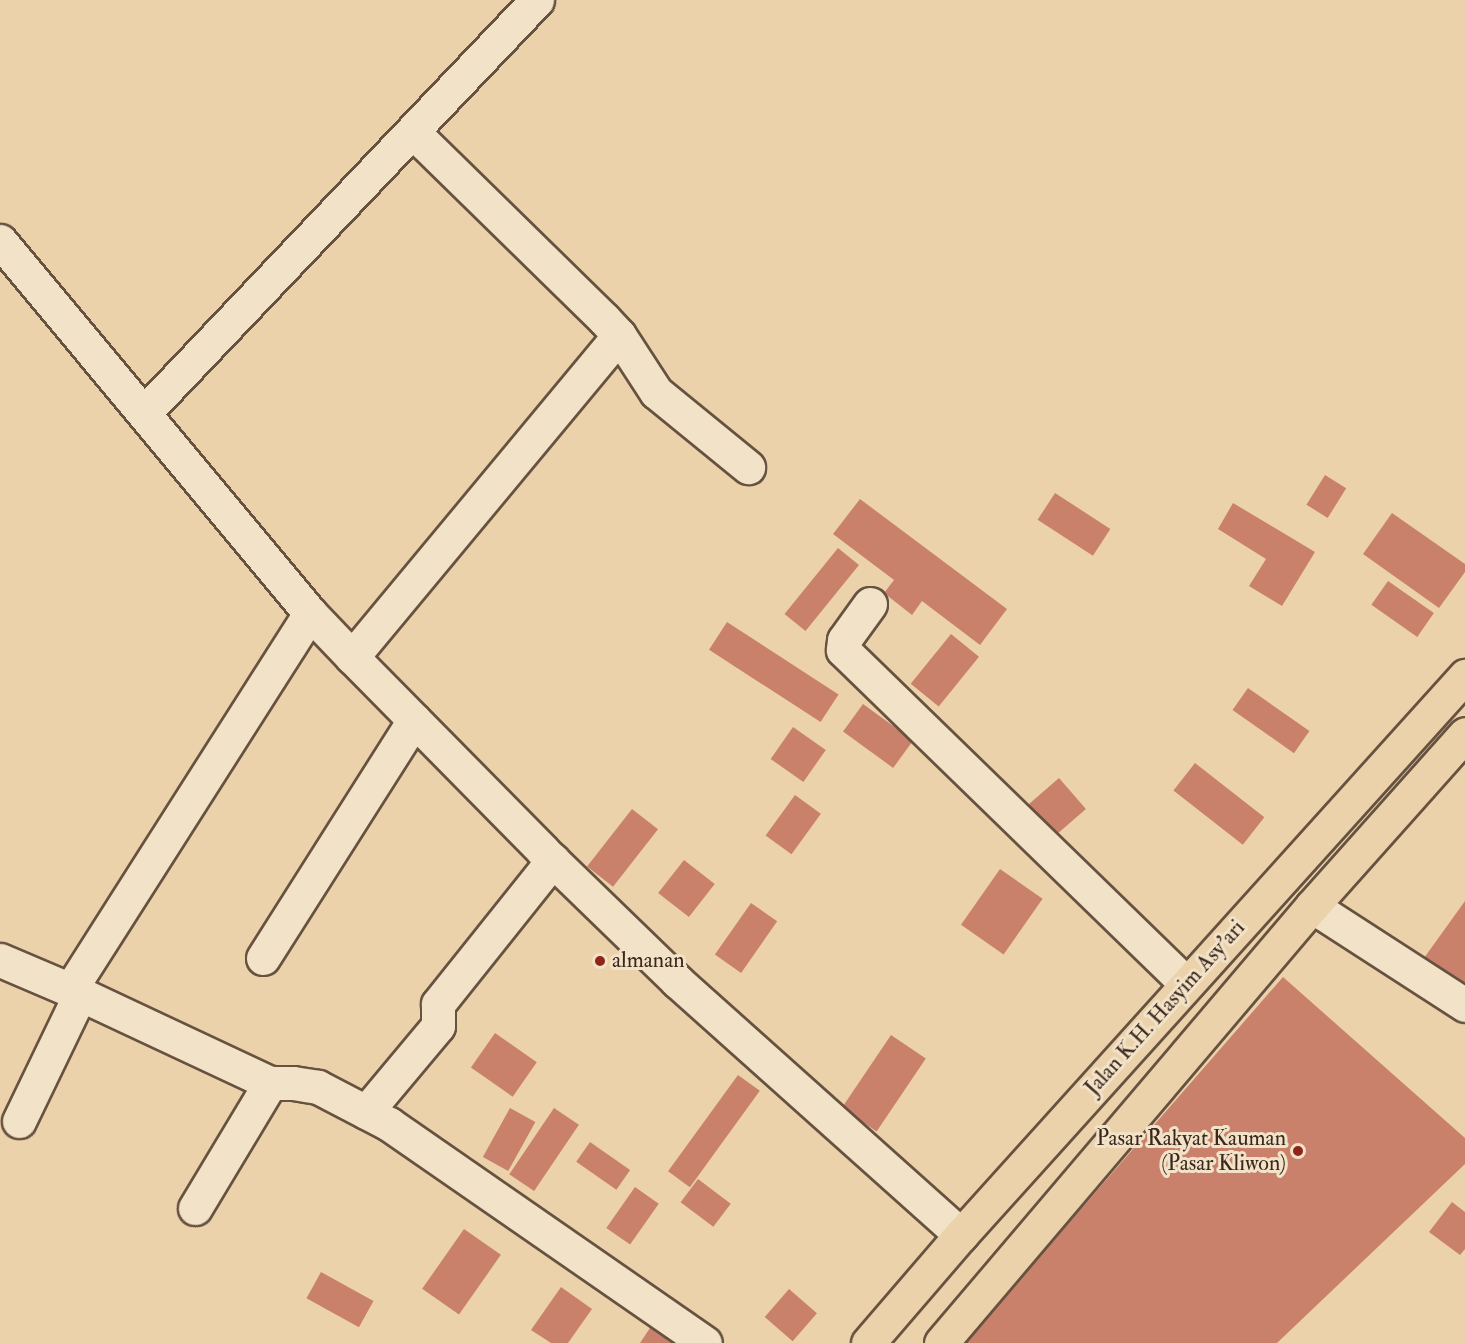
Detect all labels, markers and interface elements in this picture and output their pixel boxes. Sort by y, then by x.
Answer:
street label: Jalan K.H. Hasyim Asy'ari [1079,915,1251,1101]
place label: almanan [612,948,685,974]
marker: almanan [593,954,607,968]
place label: Pasar Rakyat Kauman (Pasar Kliwon) [1096,1125,1286,1176]
marker: Pasar Rakyat Kauman (Pasar Kliwon) [1291,1144,1305,1158]

